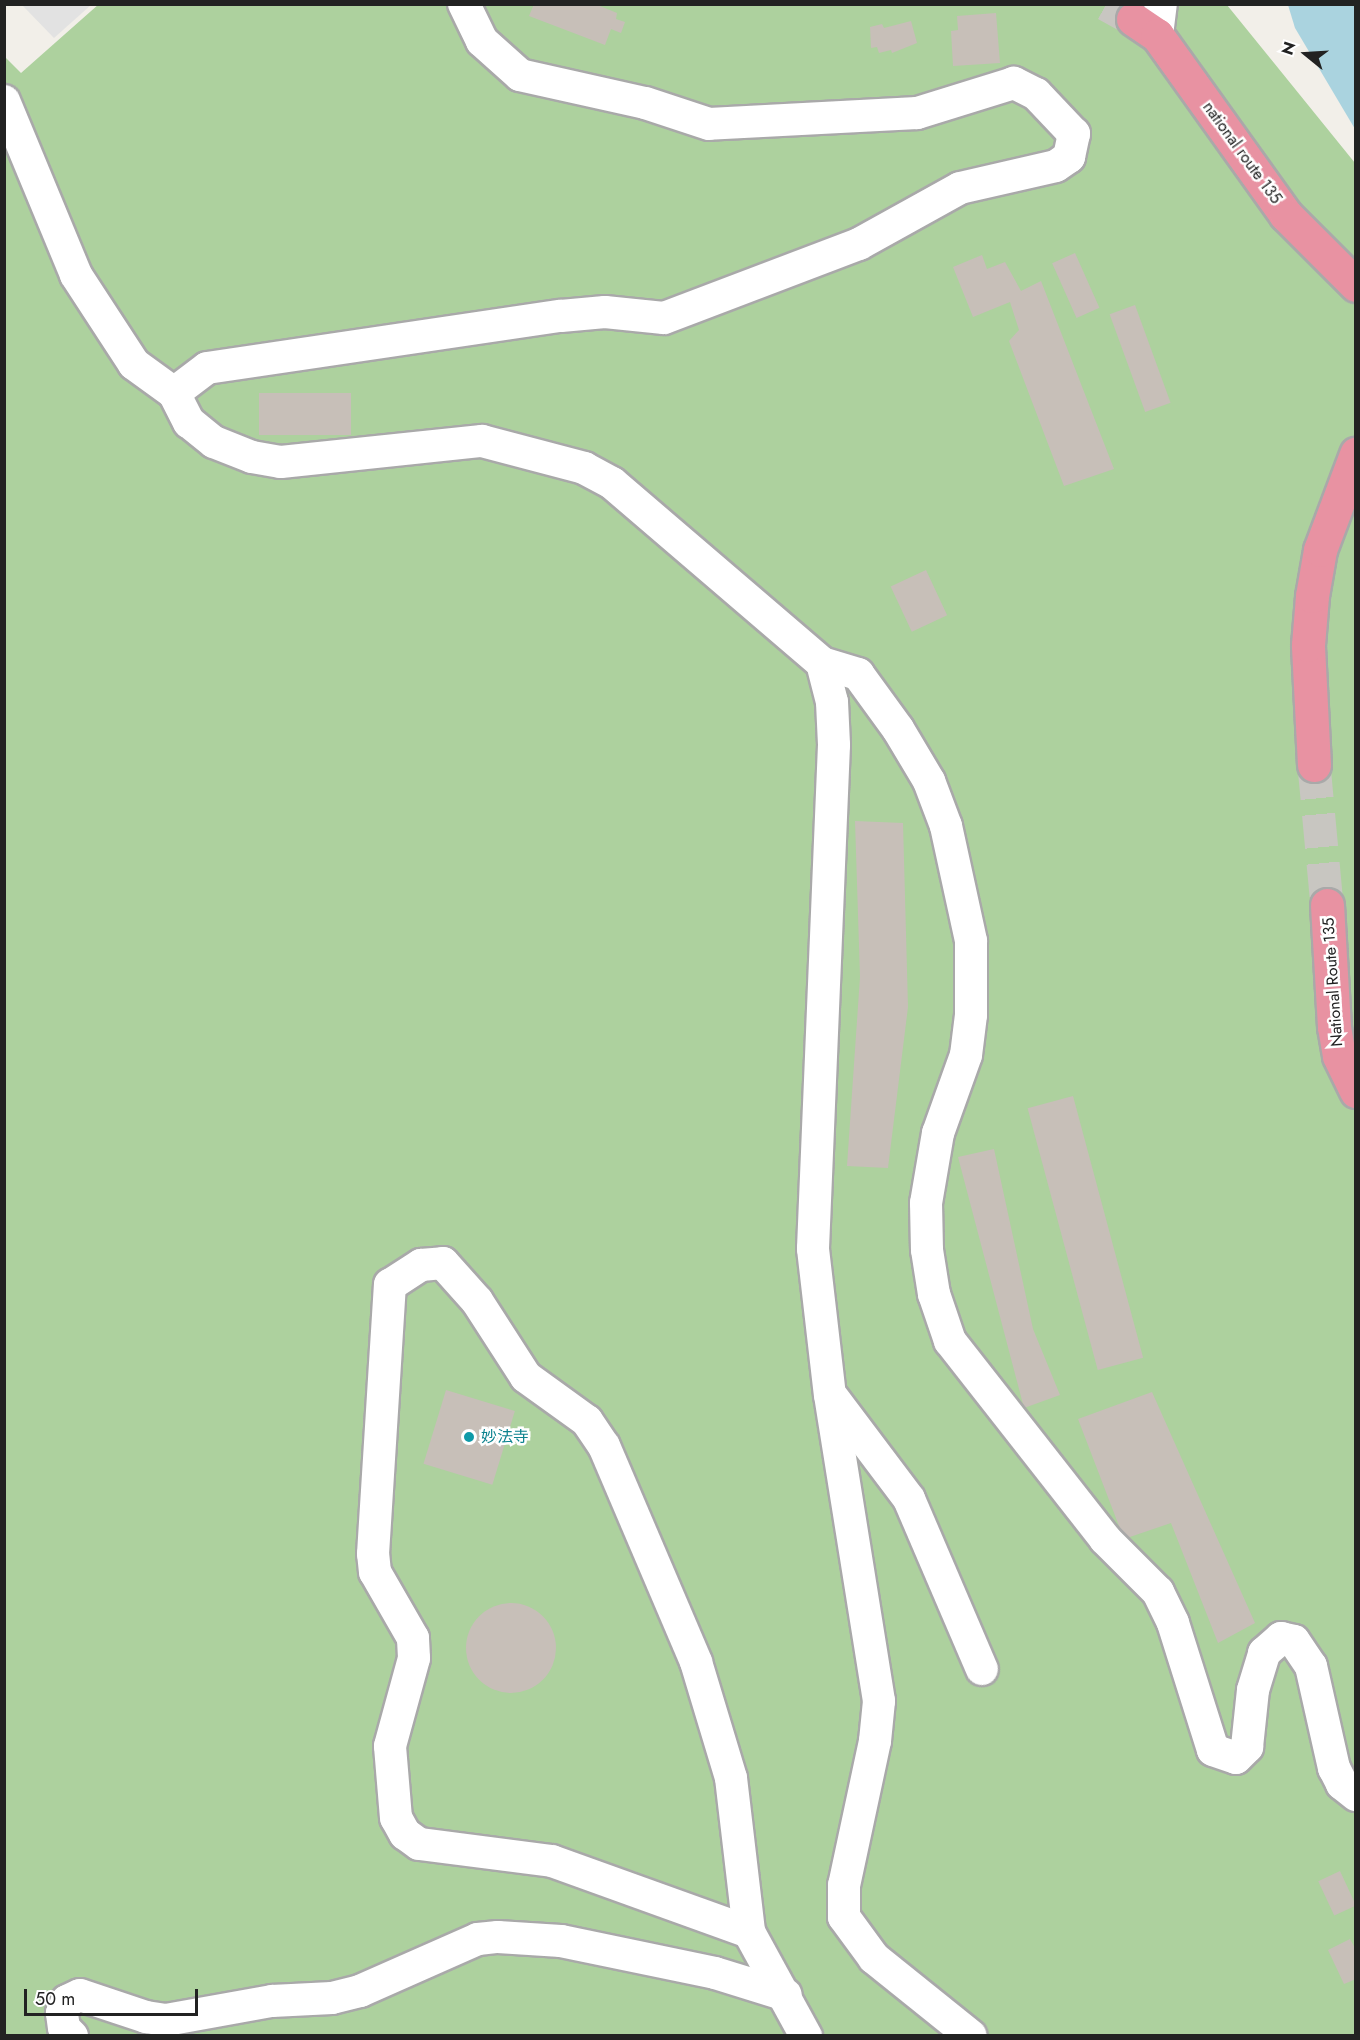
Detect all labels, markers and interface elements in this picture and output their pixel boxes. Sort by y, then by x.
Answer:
north arrow [1276,24,1336,84]
text: N [1276,39,1301,58]
street label: national route 135 [1198,98,1286,208]
street label: National Route 135 [1319,917,1347,1047]
place label: 妙法寺 [481,1427,529,1447]
marker: 妙法寺 [462,1430,476,1444]
scale bar [27,1977,201,2015]
text: 50 m [35,1986,75,2012]

